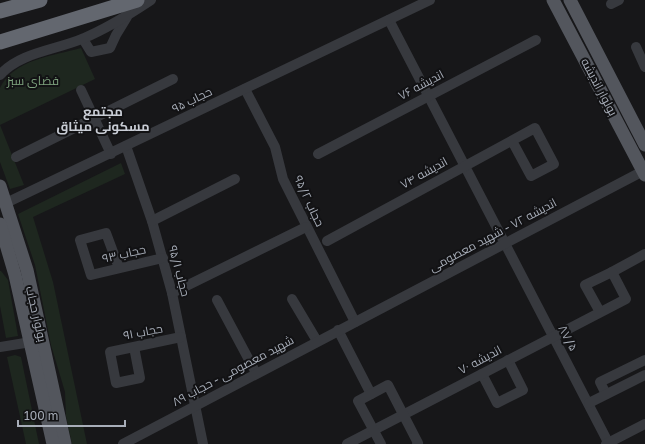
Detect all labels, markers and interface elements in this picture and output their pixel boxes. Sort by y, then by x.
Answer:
street label: بولوار اندیشه [578,55,621,118]
street label: اندیشه ۷۶ [395,66,446,103]
park label: فضای سبز [6,73,59,88]
street label: حجاب ۹۵ [169,83,214,116]
district label: مجتمع مسکونی میثاق [56,103,150,135]
street label: اندیشه ۷۴ [397,153,450,192]
street label: حجاب ۹۵/۲ [291,173,328,229]
street label: اندیشه ۷۲ - شهید معصومی [426,195,559,275]
street label: حجاب ۹۳ [101,241,147,266]
street label: حجاب ۹۵/۱ [165,244,193,298]
street label: بولوار حجاب [23,285,50,343]
street label: حجاب ۹۱ [122,320,164,343]
street label: ۸۷/۵ [555,322,581,353]
street label: شهید معصومی - حجاب ۸۹ [169,332,296,409]
street label: اندیشه ۷۰ [456,342,504,377]
scale bar [18,402,125,428]
text: 100 m [24,408,58,423]

